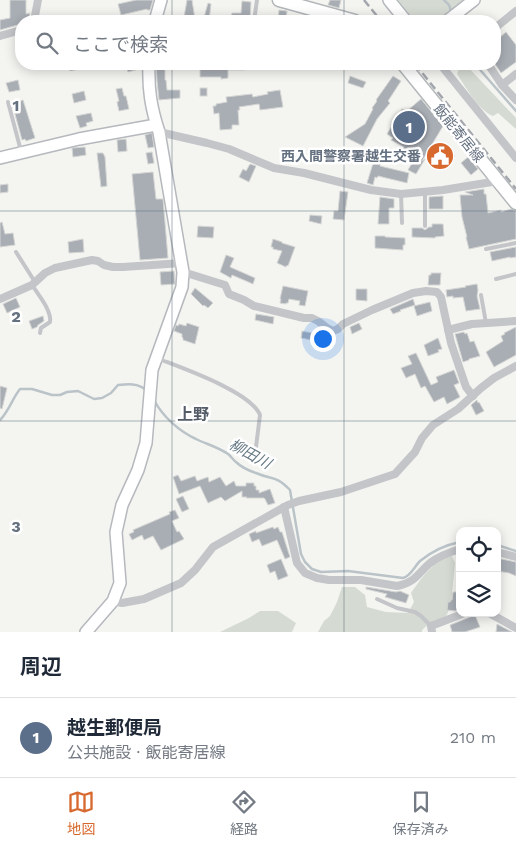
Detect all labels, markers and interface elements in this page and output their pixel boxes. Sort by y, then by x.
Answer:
search box [15,15,501,70]
icon: search [33,29,61,57]
text: ここで検索 [73,33,168,56]
text: 1 [13,96,19,115]
street label: 飯能寄居線 [431,101,487,165]
pin: 1 [393,108,425,146]
public building icon: 西入間警察署越生交番 [425,141,455,171]
place label: 西入間警察署越生交番 [281,148,421,164]
text: 2 [11,307,21,326]
your location [310,326,336,352]
district label: 上野 [177,405,209,424]
water label: 柳田川 [226,435,276,474]
text: 3 [11,517,21,536]
map controls [456,527,501,617]
button: locate [456,527,501,572]
button: layers [456,572,501,617]
text: 周辺 [20,654,62,679]
text: 越生郵便局 [67,716,162,739]
text: 1 [33,728,39,747]
text: 210 m [450,728,496,747]
text: 公共施設 · 飯能寄居線 [67,743,226,762]
tab: 地図 [67,788,95,838]
tab: 経路 [230,788,258,838]
tab: 保存済み [393,788,449,838]

